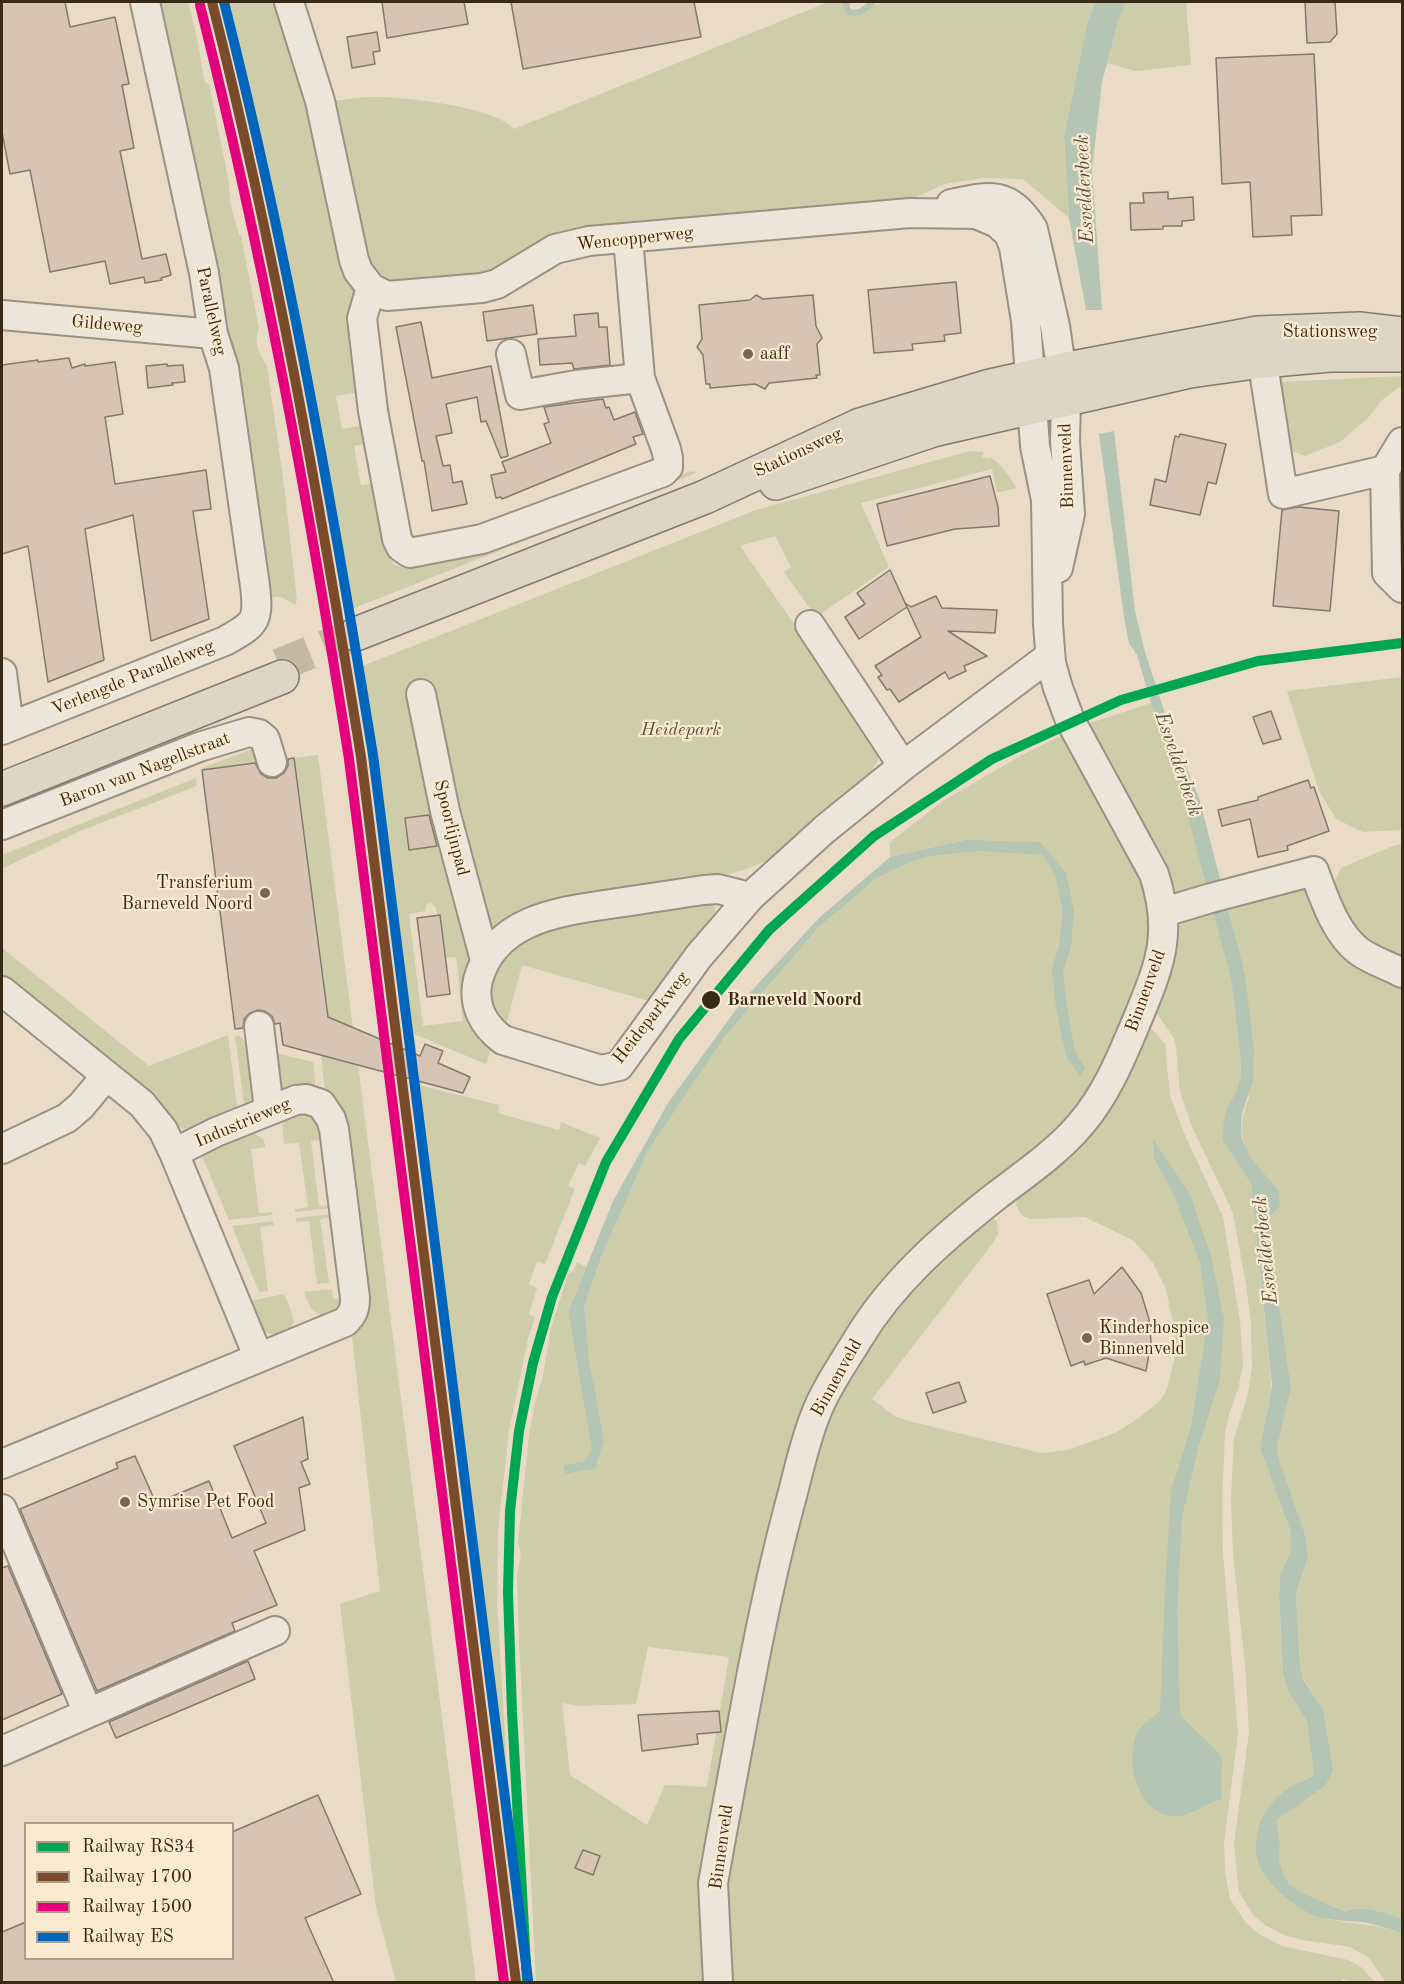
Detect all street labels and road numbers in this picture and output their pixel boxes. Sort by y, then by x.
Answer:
street label: Wencopperweg [575,222,695,256]
street label: Parallelweg [191,264,231,358]
street label: Gildeweg [70,311,144,339]
street label: Stationsweg [1282,321,1378,343]
street label: Stationsweg [750,423,846,483]
street label: Binnenveld [1055,423,1079,509]
street label: Verlengde Parallelweg [48,635,218,721]
street label: Baron van Nagellstraat [57,727,233,813]
street label: Spoorlijnpad [429,778,473,878]
street label: Binnenveld [1121,947,1171,1035]
street label: Heideparkweg [608,968,694,1068]
street label: Industrieweg [192,1093,294,1153]
street label: Binnenveld [807,1335,867,1421]
street label: Binnenveld [705,1803,739,1891]

